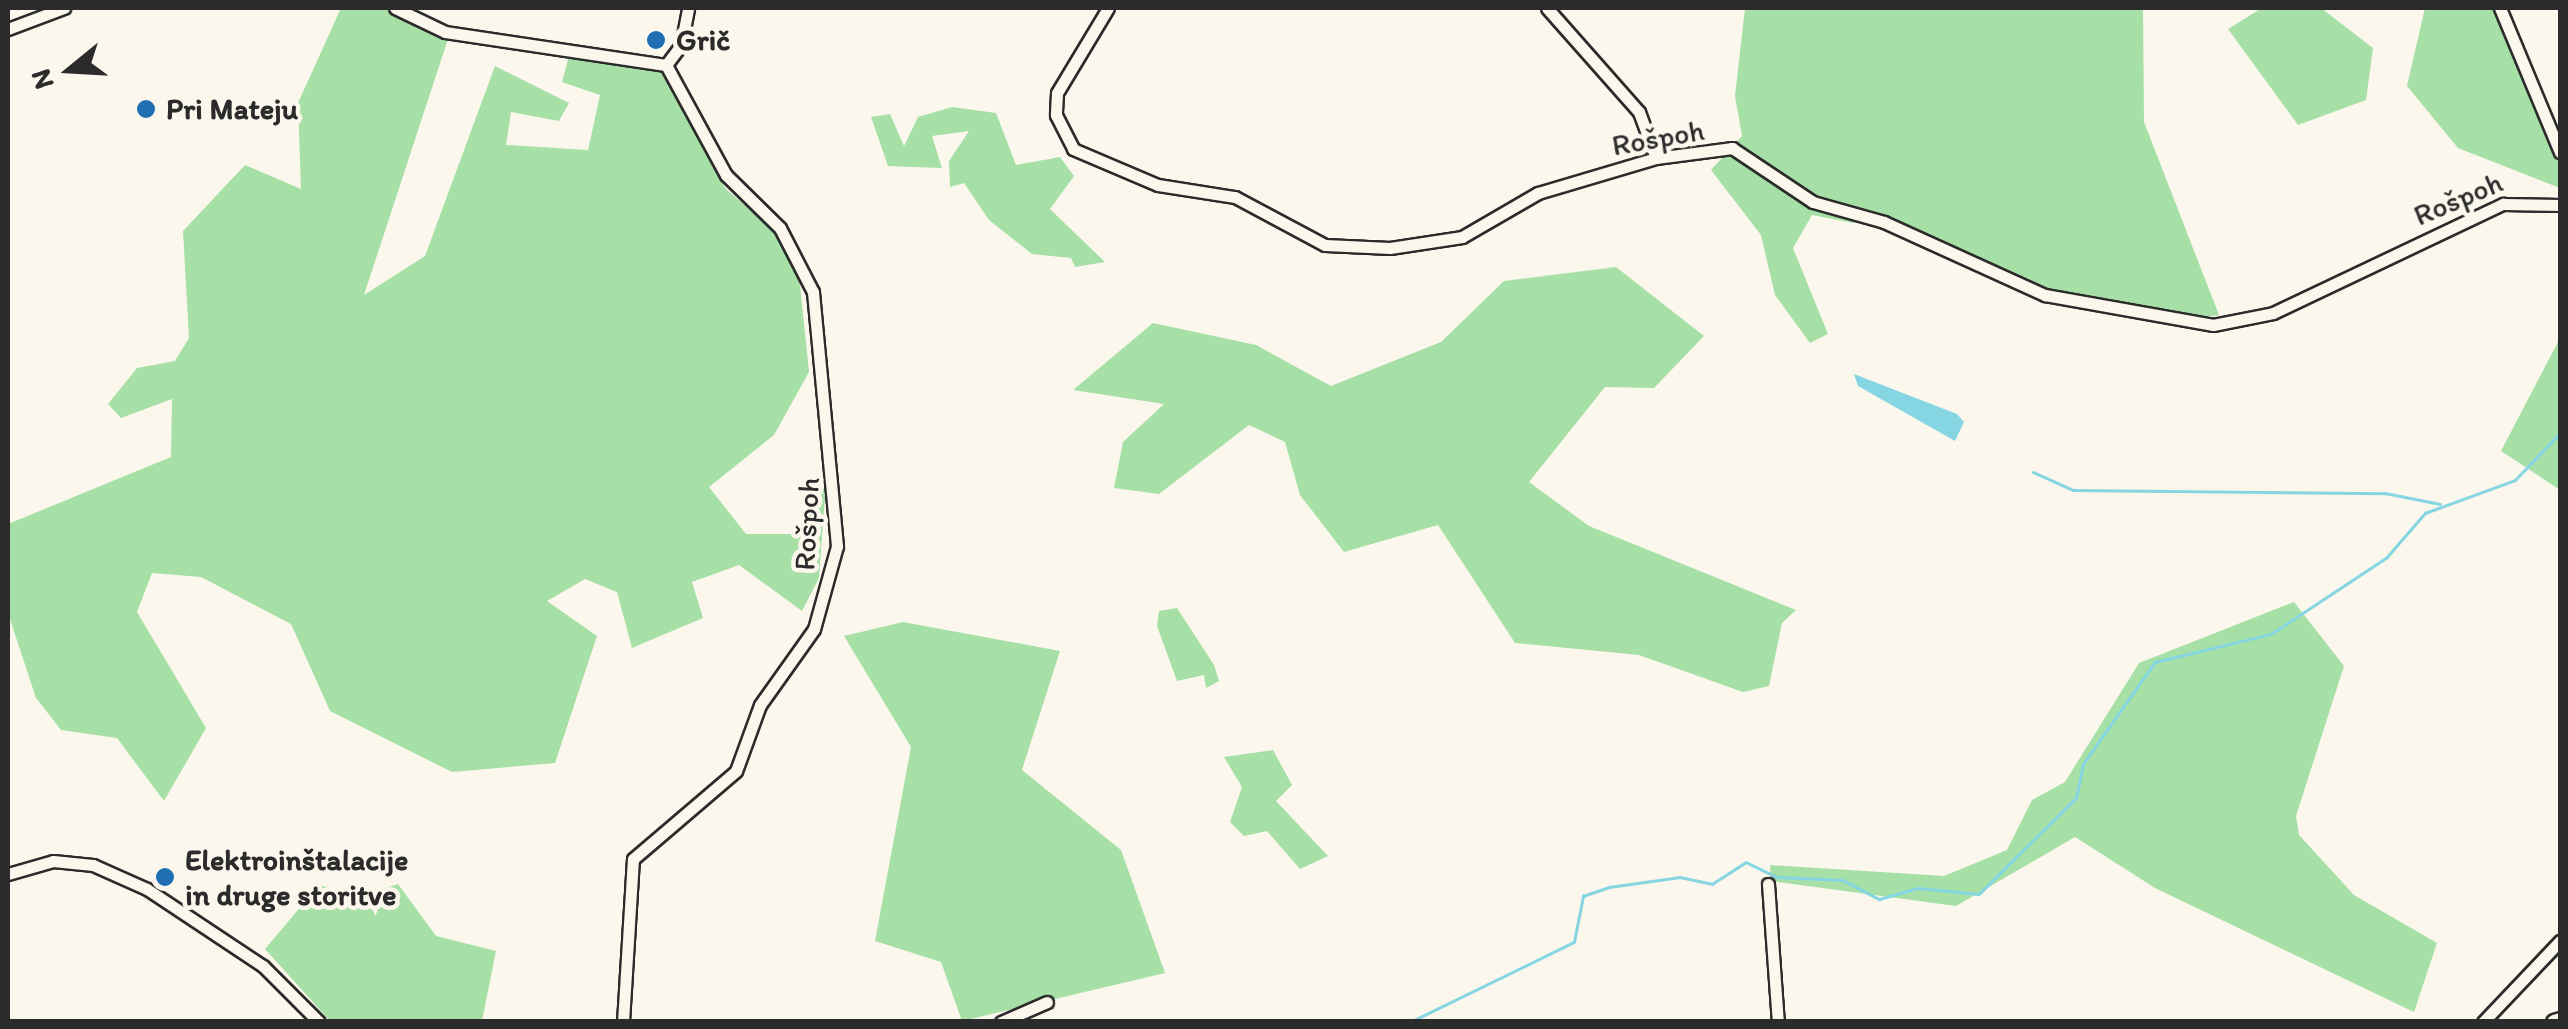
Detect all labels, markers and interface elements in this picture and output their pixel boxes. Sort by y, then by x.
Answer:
north arrow [20,20,120,120]
place label: Grič [676,22,730,58]
marker: Grič [645,29,667,51]
text: N [22,65,61,94]
place label: Pri Mateju [166,91,298,127]
marker: Pri Mateju [135,98,157,120]
street label: Rošpoh [1609,112,1707,164]
street label: Rošpoh [2408,164,2508,234]
street label: Rošpoh [787,477,827,571]
place label: Elektroinštalacije in druge storitve [185,842,408,912]
marker: Elektroinštalacije in druge storitve [154,866,176,888]

